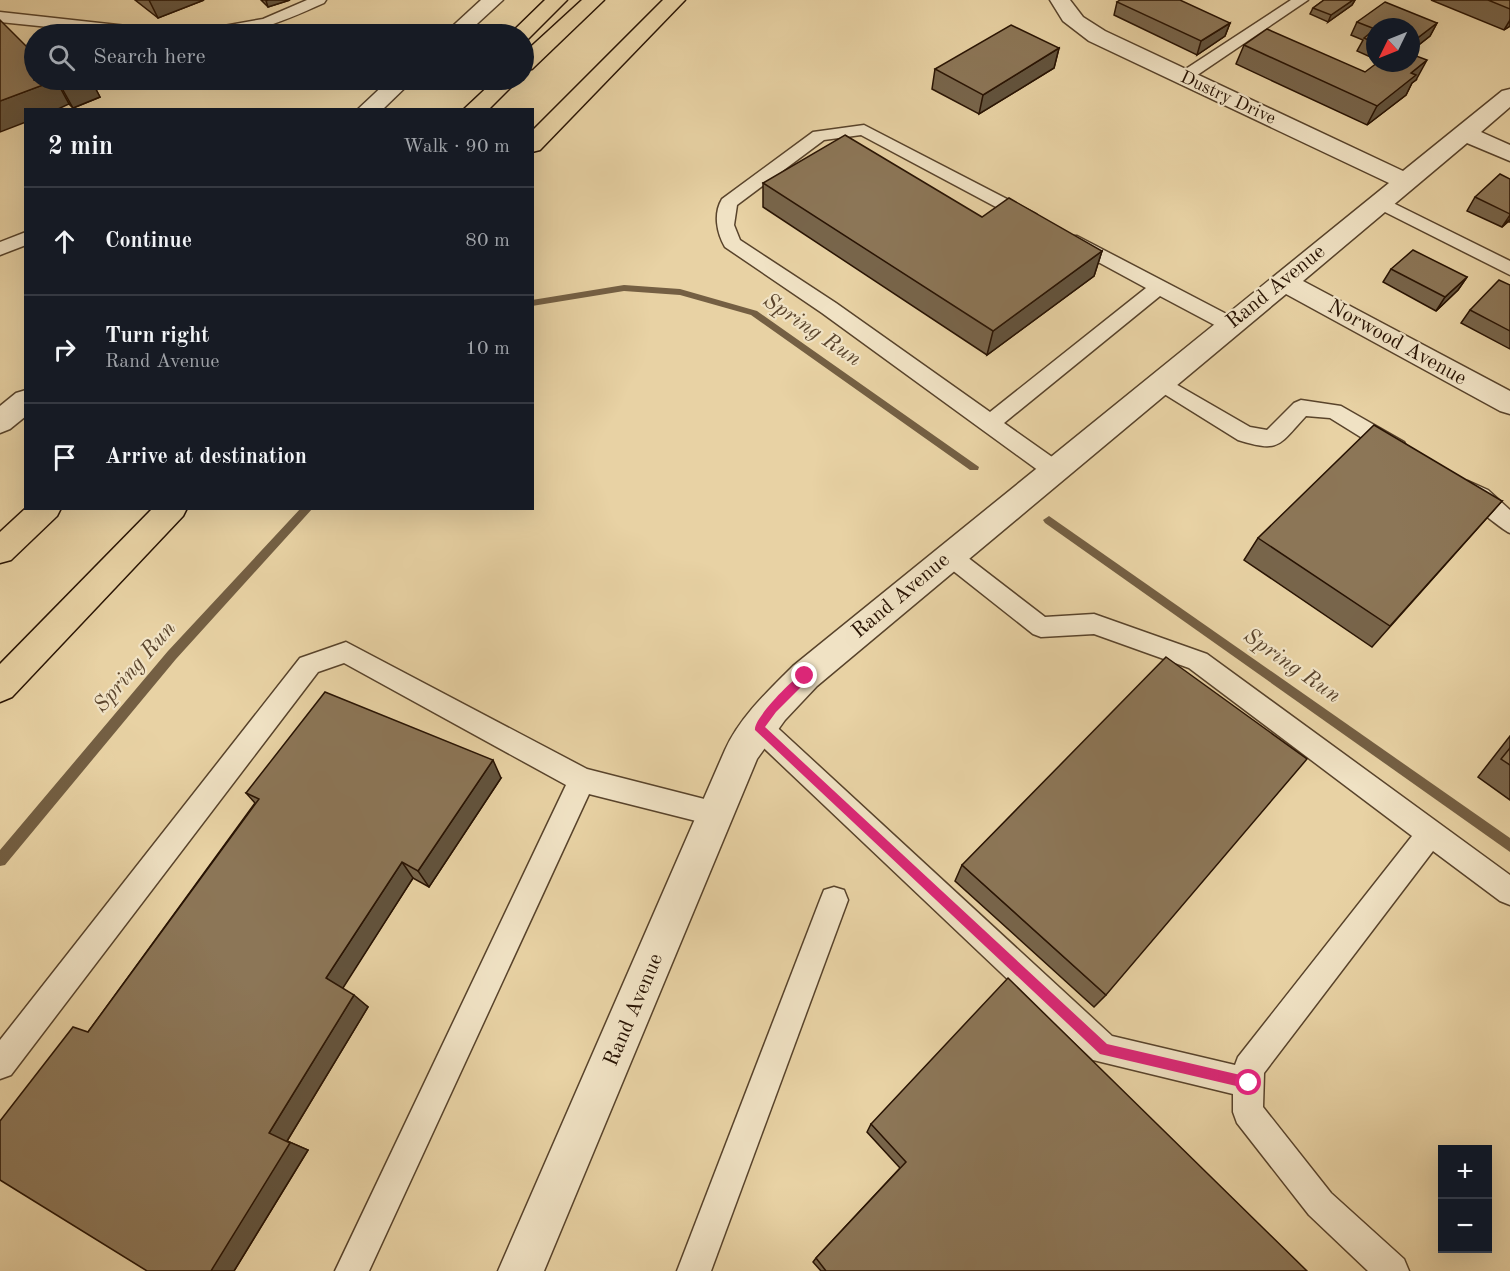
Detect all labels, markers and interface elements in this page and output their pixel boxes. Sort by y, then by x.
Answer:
north arrow [1366,18,1420,72]
search box [24,24,534,90]
icon: search [45,41,78,74]
text: Search here [93,46,206,68]
street label: Dustry Drive [1178,68,1278,128]
text: 2 min [48,134,113,160]
text: Walk · 90 m [403,137,510,157]
icon: ahead [48,225,81,258]
text: Continue [105,230,192,252]
text: 80 m [465,231,510,251]
street label: Rand Avenue [1223,241,1329,333]
water label: Spring Run [759,289,865,371]
street label: Norwood Avenue [1324,296,1470,390]
text: Turn right [105,325,209,347]
icon: right [48,333,81,366]
text: 10 m [465,339,510,359]
text: Rand Avenue [105,352,220,372]
icon: arrive [48,441,81,474]
text: Arrive at destination [105,446,307,468]
street label: Rand Avenue [848,549,954,643]
water label: Spring Run [90,617,181,717]
water label: Spring Run [1240,625,1345,708]
route end [791,662,817,688]
street label: Rand Avenue [601,951,667,1069]
route start [1235,1069,1261,1095]
map controls [1438,1145,1492,1253]
button: + [1438,1145,1492,1199]
button: − [1438,1199,1492,1253]

